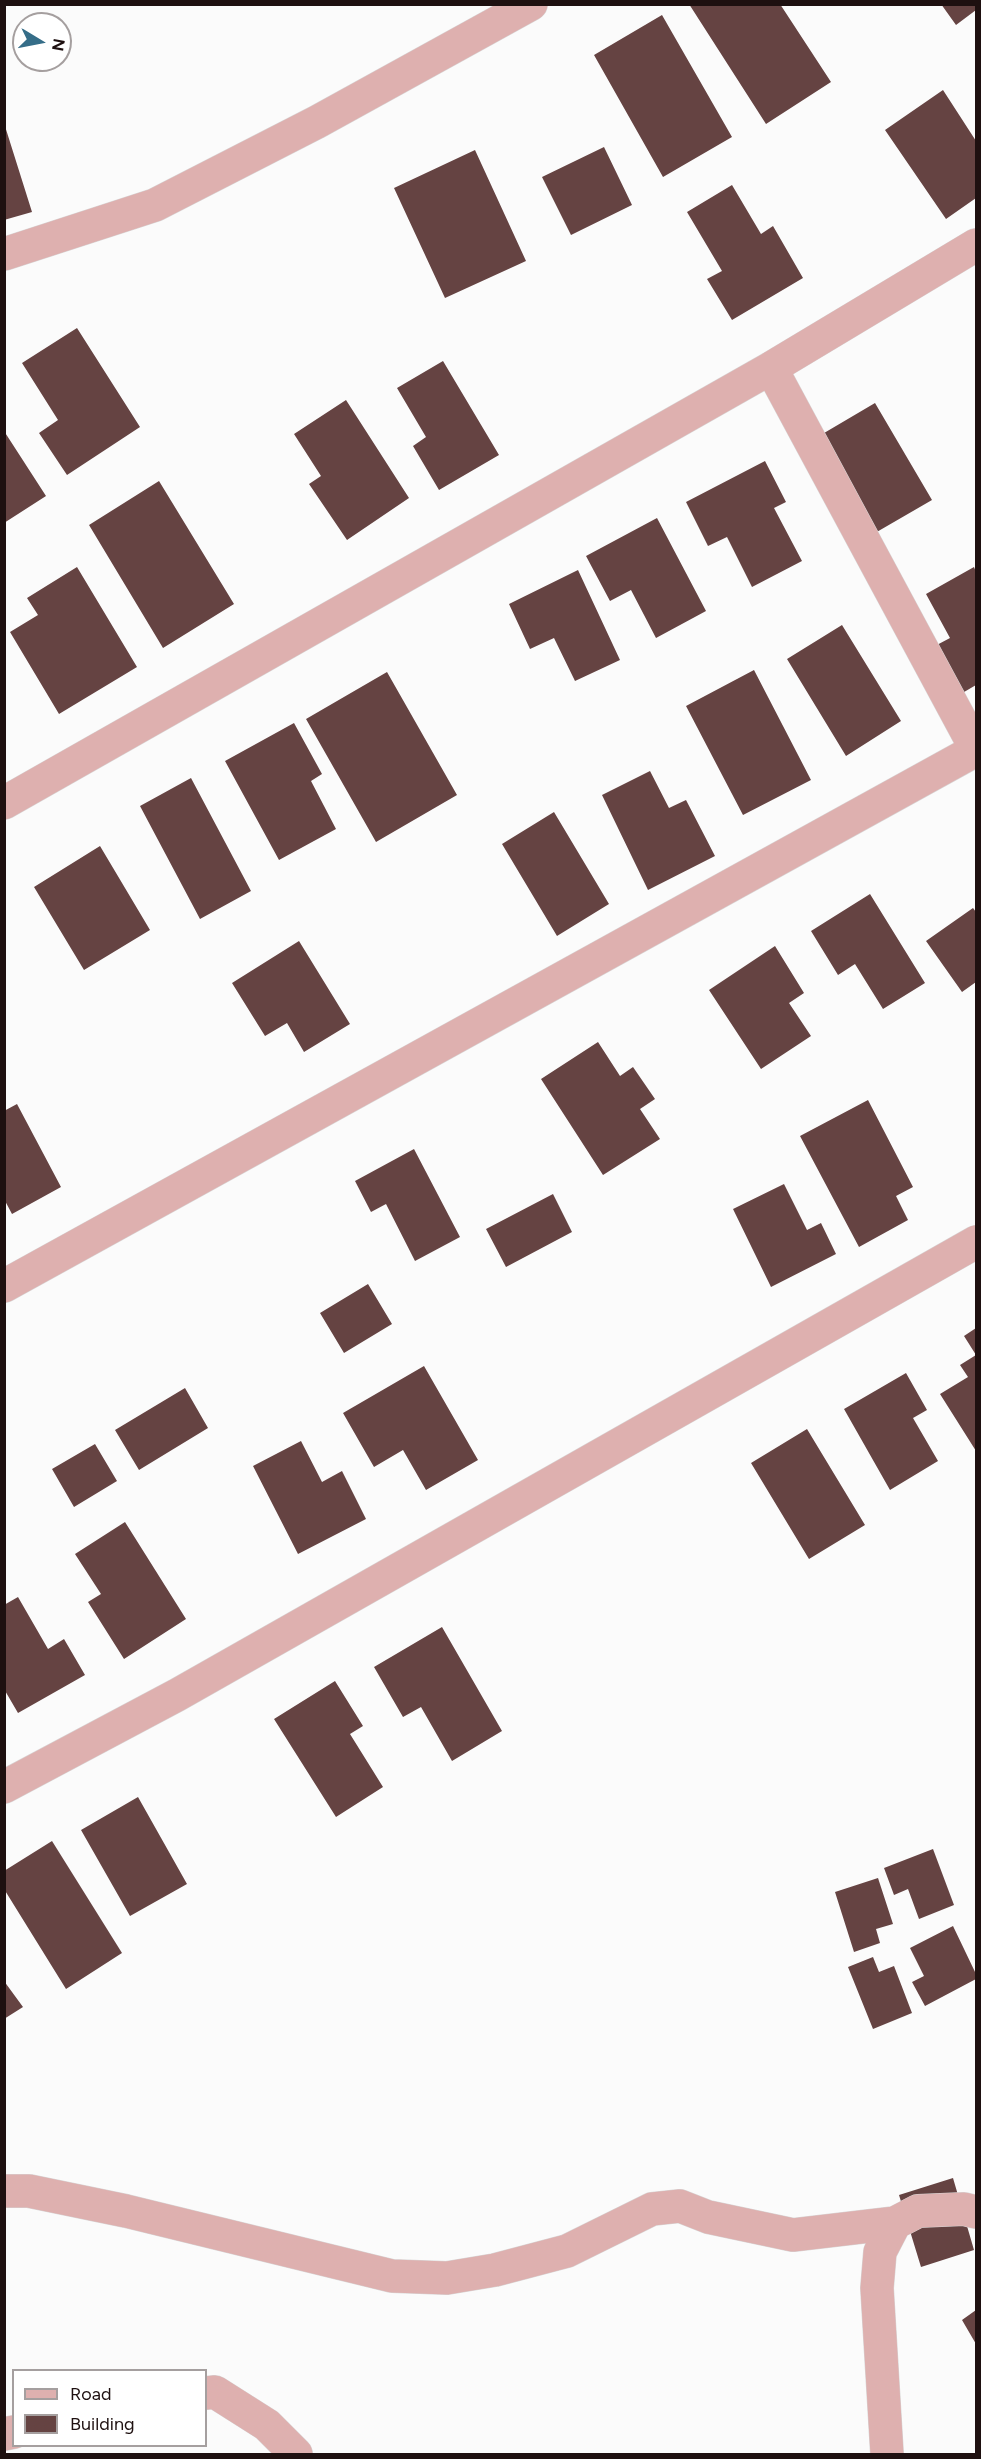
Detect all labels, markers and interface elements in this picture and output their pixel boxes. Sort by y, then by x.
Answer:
north arrow [12,12,72,72]
text: N [48,37,69,53]
legend [12,2369,207,2447]
text: Road [70,2383,111,2405]
text: Building [70,2413,135,2435]

